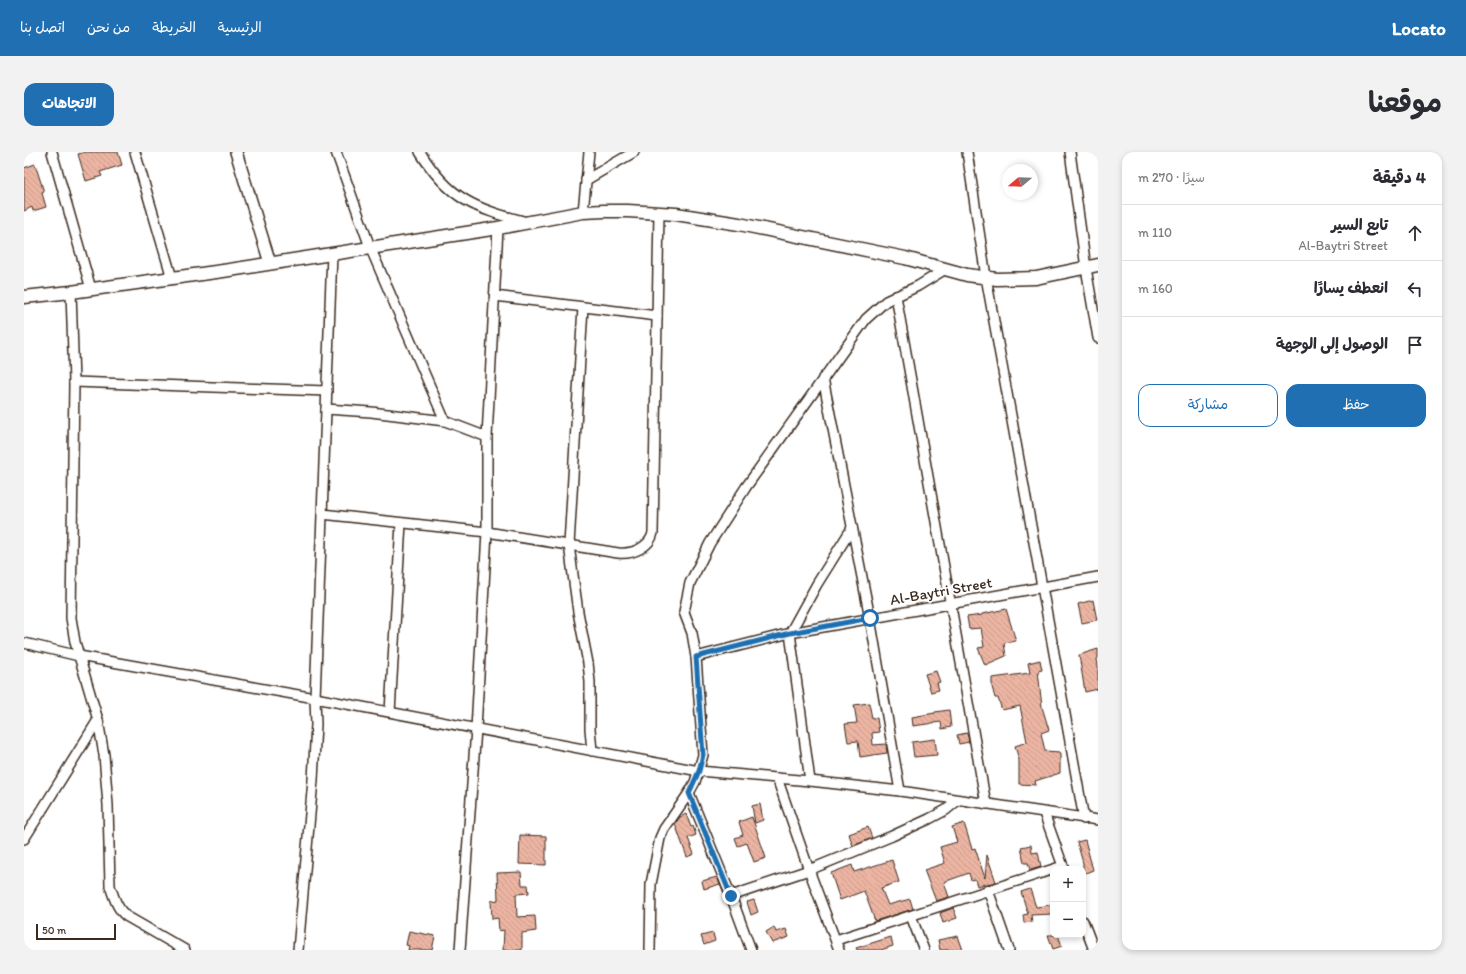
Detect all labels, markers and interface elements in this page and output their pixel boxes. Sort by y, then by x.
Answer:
text: Locato [1392,17,1446,40]
text: اتصل بنا [20,19,65,36]
text: من نحن [87,19,130,36]
text: الخريطة [152,19,196,36]
text: الرئيسية [218,19,262,36]
button: الاتجاهات [24,83,114,126]
text: موقعنا [1368,85,1442,119]
north arrow [1002,164,1038,200]
text: 4 دقيقة [1373,167,1426,187]
text: سيرًا · 270 m [1138,170,1205,185]
text: تابع السير [1331,216,1388,234]
icon: ahead [1404,222,1426,244]
text: 110 m [1138,225,1172,240]
text: Al-Baytri Street [1299,238,1388,253]
icon: left [1404,278,1426,300]
text: انعطف يسارًا [1314,279,1388,297]
text: 160 m [1138,281,1173,296]
icon: arrive [1404,334,1426,356]
text: الوصول إلى الوجهة [1276,335,1388,353]
button: مشاركة [1138,384,1278,427]
button: حفظ [1286,384,1426,427]
street label: Al-Baytri Street [889,573,994,609]
route start [861,609,879,627]
map controls [1050,866,1086,938]
button: + [1050,866,1086,902]
route end [722,887,740,905]
button: − [1050,902,1086,938]
scale bar [36,922,116,941]
text: 50 m [42,924,66,937]

